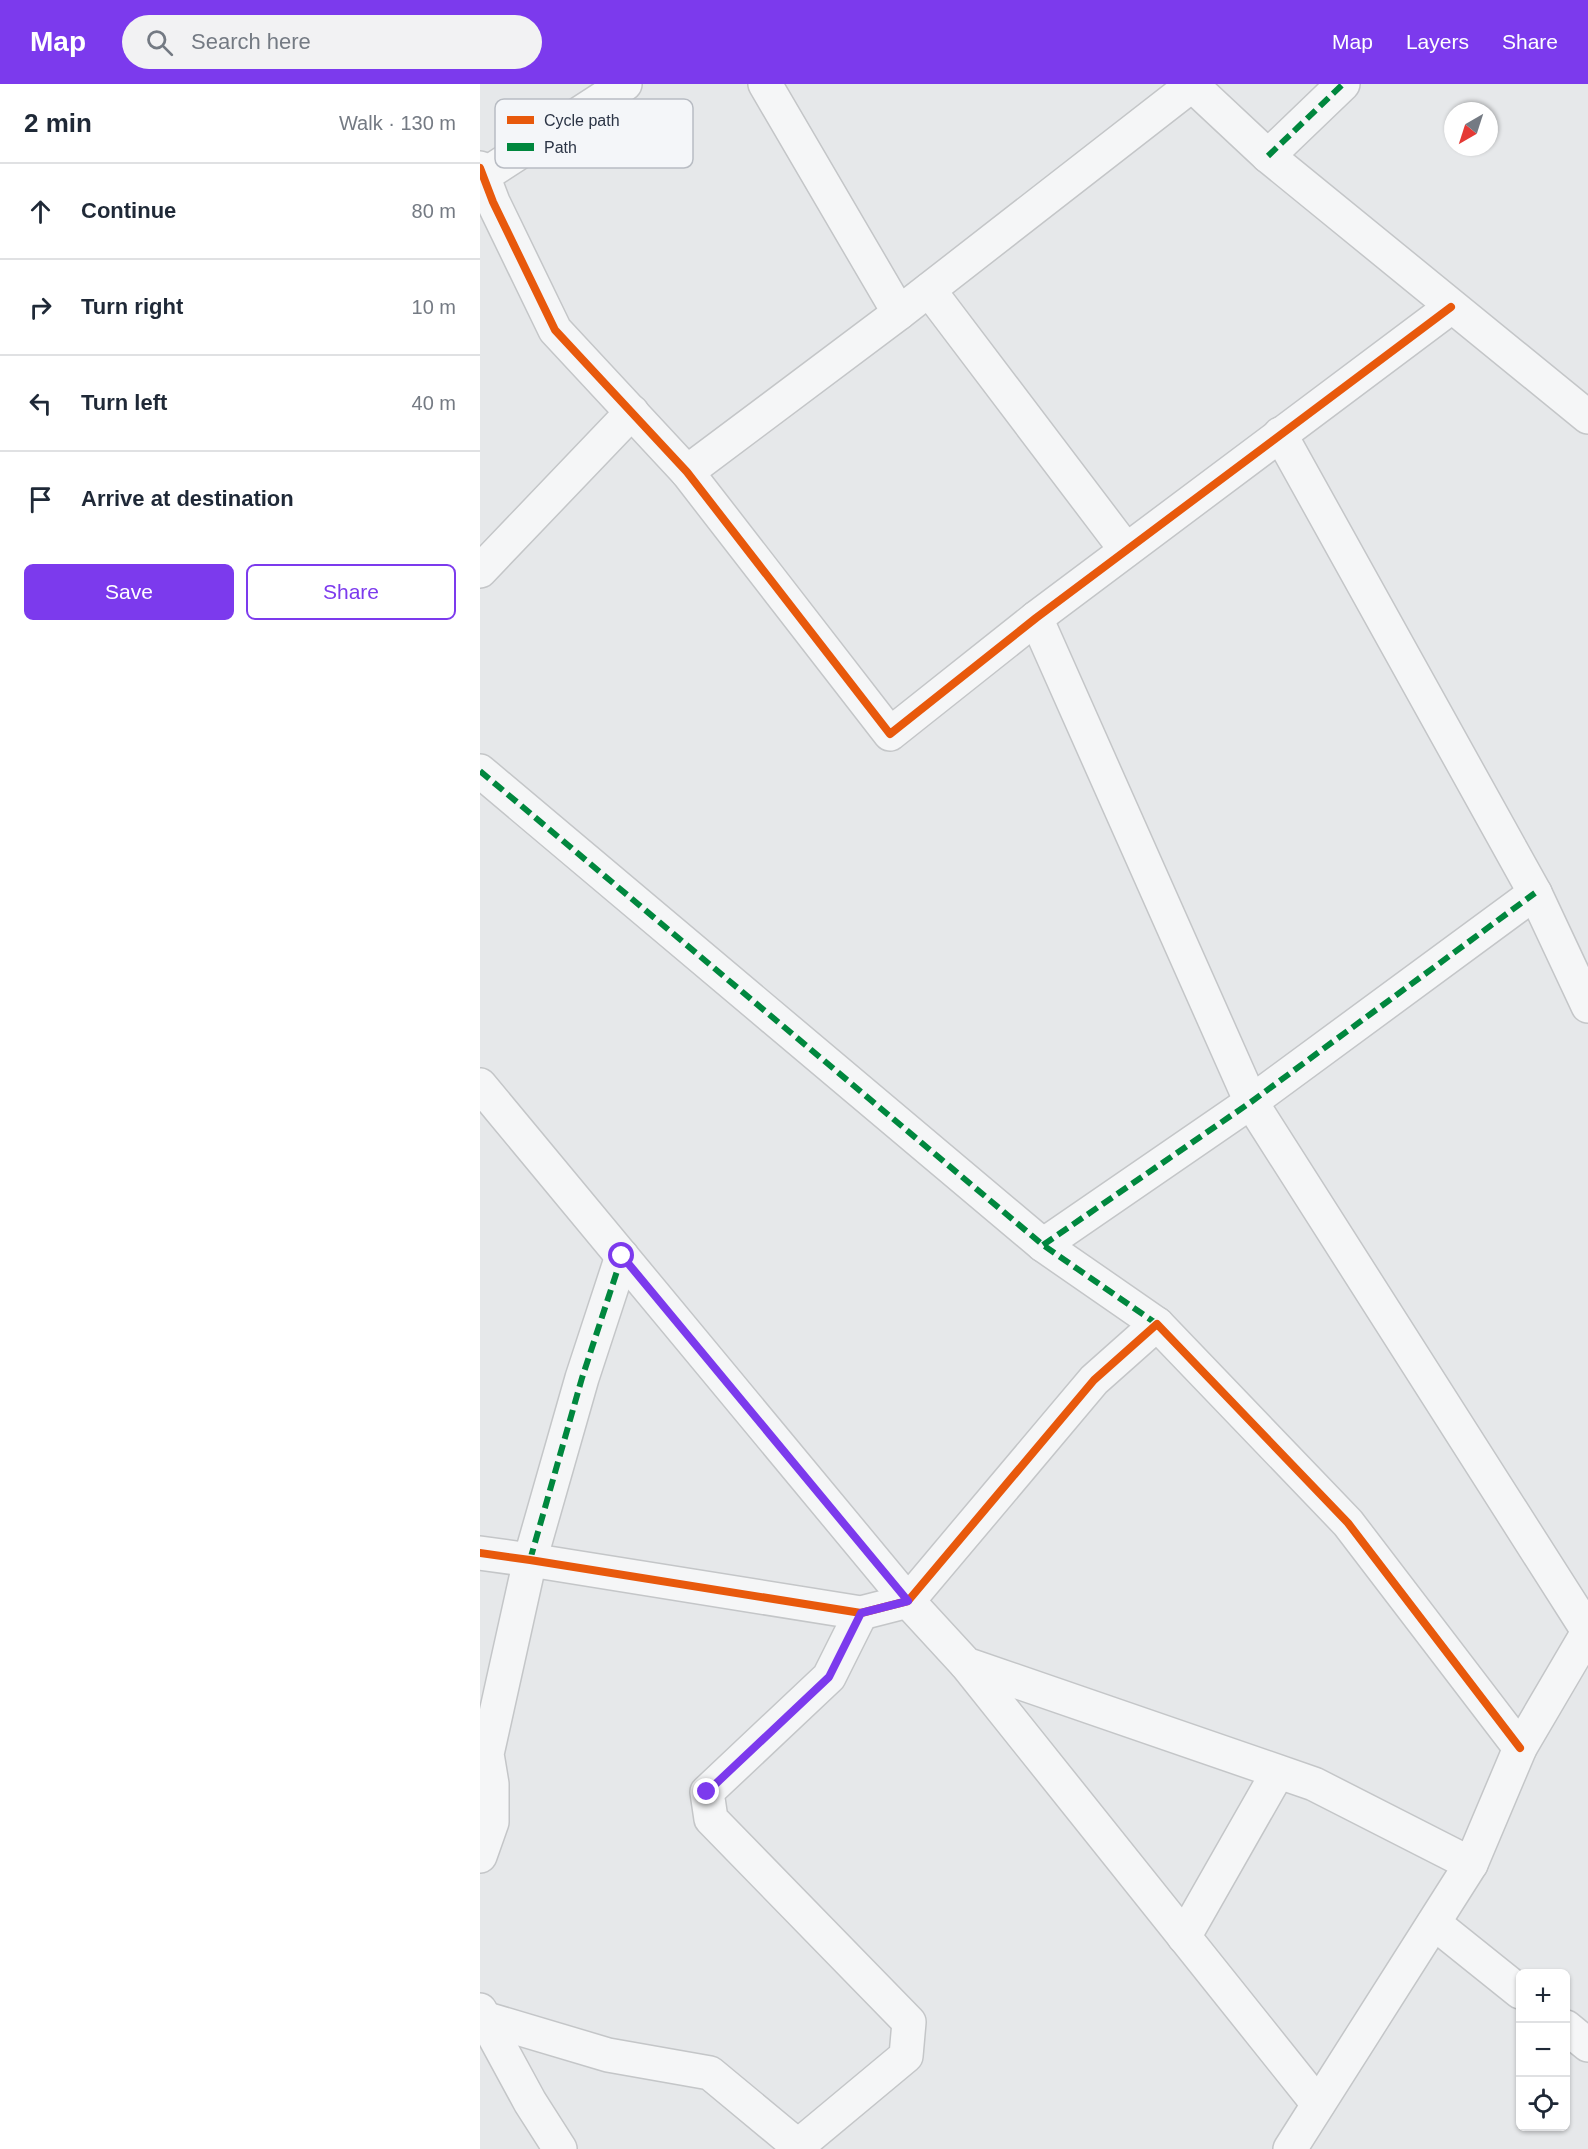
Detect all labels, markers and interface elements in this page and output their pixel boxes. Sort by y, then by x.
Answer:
search box [122,15,542,69]
text: Map [30,26,86,57]
icon: search [143,26,176,59]
text: Search here [191,29,311,54]
text: Map [1332,30,1373,53]
text: Layers [1406,30,1469,53]
text: Share [1502,30,1558,53]
legend [495,99,693,168]
north arrow [1444,102,1498,156]
text: 2 min [24,108,92,138]
text: Walk · 130 m [339,112,456,134]
text: Cycle path [544,112,620,129]
text: Path [544,139,577,156]
icon: ahead [24,195,57,228]
text: Continue [81,198,176,223]
text: 80 m [412,200,456,222]
icon: right [24,291,57,324]
text: Turn right [81,294,183,319]
text: 10 m [412,296,456,318]
icon: left [24,387,57,420]
text: Turn left [81,390,167,415]
text: 40 m [412,392,456,414]
icon: arrive [24,483,57,516]
text: Arrive at destination [81,486,294,511]
button: Save [24,564,234,620]
button: Share [246,564,456,620]
route start [608,1242,634,1268]
route end [693,1778,719,1804]
map controls [1516,1969,1570,2131]
button: + [1516,1969,1570,2023]
button: − [1516,2023,1570,2077]
button: locate [1516,2077,1570,2131]

